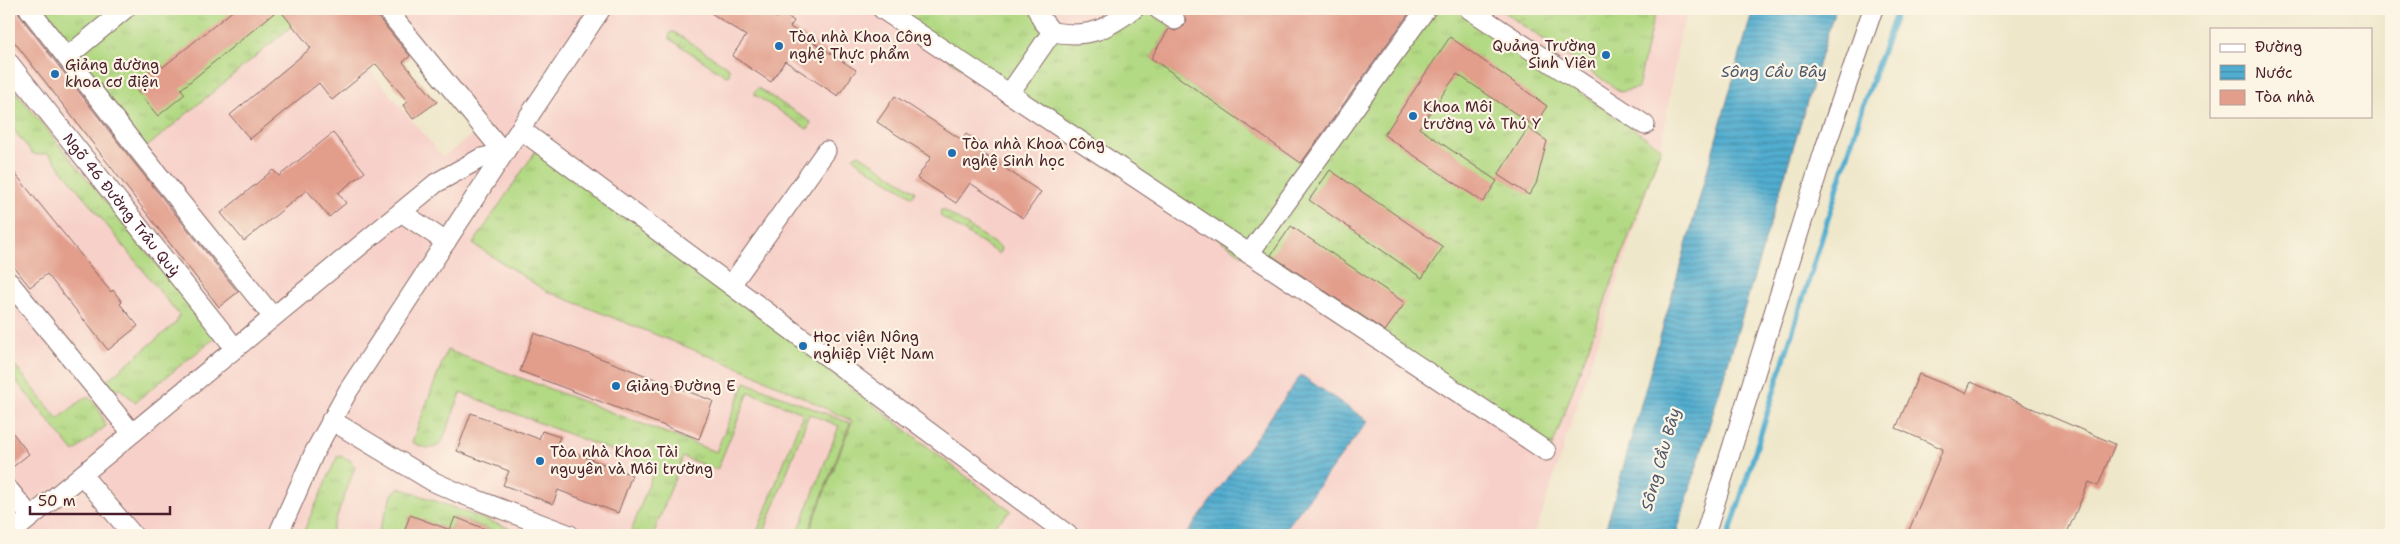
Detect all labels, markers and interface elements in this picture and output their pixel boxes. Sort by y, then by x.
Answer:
place label: Tòa nhà Khoa Công nghệ Thực phẩm [789,27,932,64]
legend [2210,28,2372,118]
place label: Quảng Trường Sinh Viên [1492,36,1596,73]
text: Đường [2255,37,2302,57]
marker: Tòa nhà Khoa Công nghệ Thực phẩm [773,40,785,52]
marker: Quảng Trường Sinh Viên [1600,49,1612,61]
place label: Giảng đường khoa cơ điện [65,55,159,92]
water label: Sông Cầu Bây [1721,61,1827,82]
text: Nước [2255,63,2292,83]
marker: Giảng đường khoa cơ điện [49,68,61,80]
text: Tòa nhà [2255,87,2315,107]
place label: Khoa Môi trường và Thú Y [1423,97,1541,134]
marker: Khoa Môi trường và Thú Y [1407,110,1419,122]
street label: Ngõ 46 Đường Trâu Quỳ [58,129,185,281]
place label: Tòa nhà Khoa Công nghệ Sinh học [962,134,1105,171]
marker: Tòa nhà Khoa Công nghệ Sinh học [946,147,958,159]
place label: Học viện Nông nghiệp Việt Nam [813,327,934,364]
marker: Học viện Nông nghiệp Việt Nam [797,340,809,352]
place label: Giảng Đường E [626,376,736,396]
marker: Giảng Đường E [610,380,622,392]
water label: Sông Cầu Bây [1636,405,1685,513]
place label: Tòa nhà Khoa Tài nguyên và Môi trường [550,442,713,479]
marker: Tòa nhà Khoa Tài nguyên và Môi trường [534,455,546,467]
scale bar [30,484,170,516]
text: 50 m [38,491,76,511]

